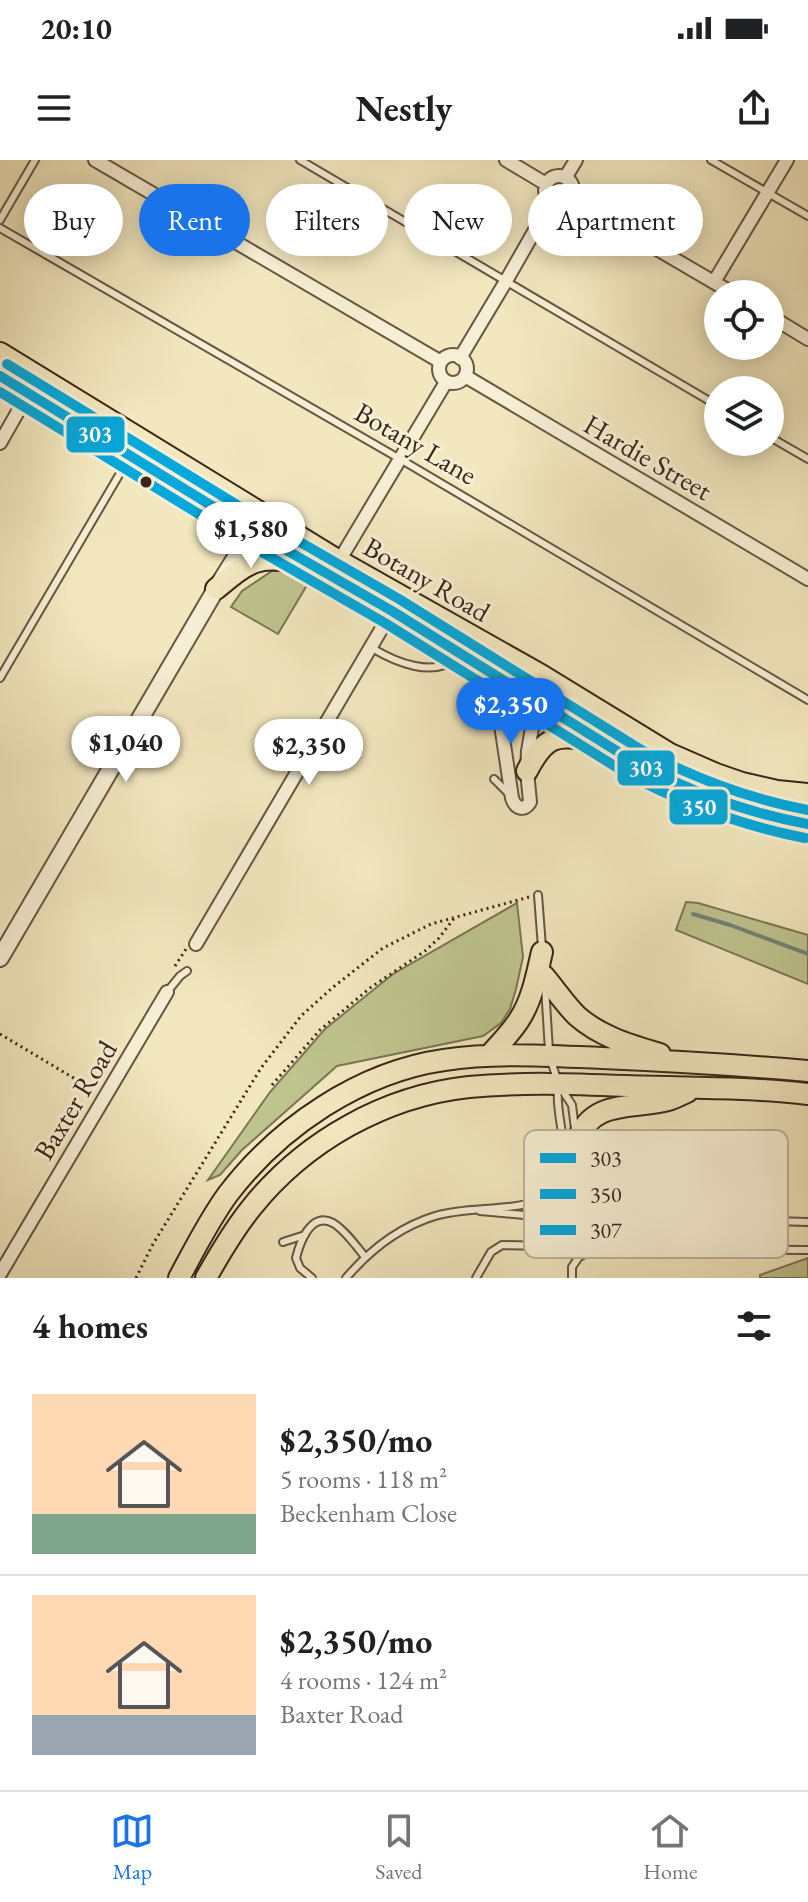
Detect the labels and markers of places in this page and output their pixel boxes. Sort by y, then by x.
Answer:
unlabelled marker [138,474,154,490]
pin: $1,580 [186,502,316,570]
pin: $2,350 [446,678,576,746]
pin: $1,040 [61,716,191,784]
pin: $2,350 [244,719,374,787]

